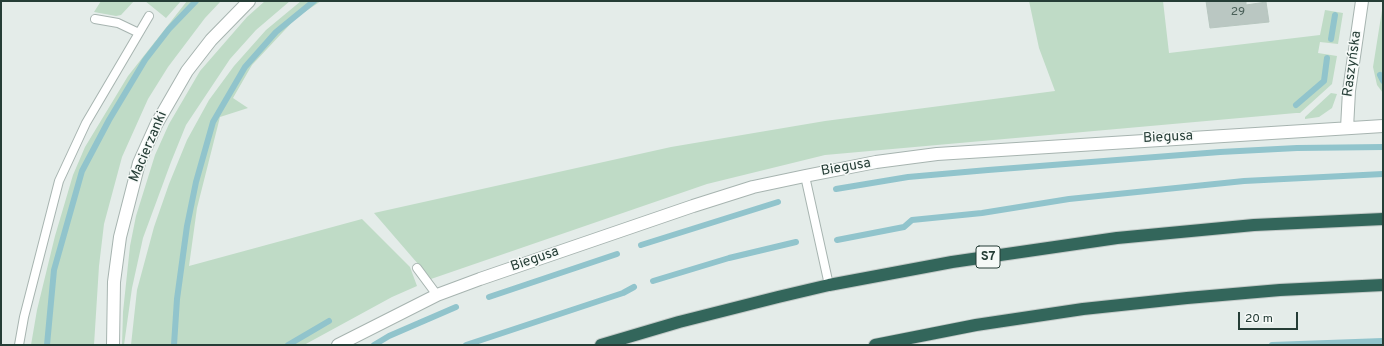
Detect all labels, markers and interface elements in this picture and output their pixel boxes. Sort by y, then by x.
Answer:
house number: 29 [1231,6,1245,20]
street label: Raszyńska [1340,30,1366,98]
street label: Macierzanki [127,109,171,185]
street label: Biegusa [1143,128,1193,148]
street label: Biegusa [820,155,872,181]
street label: Biegusa [509,244,561,276]
road number: S7 [976,246,1000,268]
scale bar [1240,304,1300,330]
text: 20 m [1245,311,1273,327]

